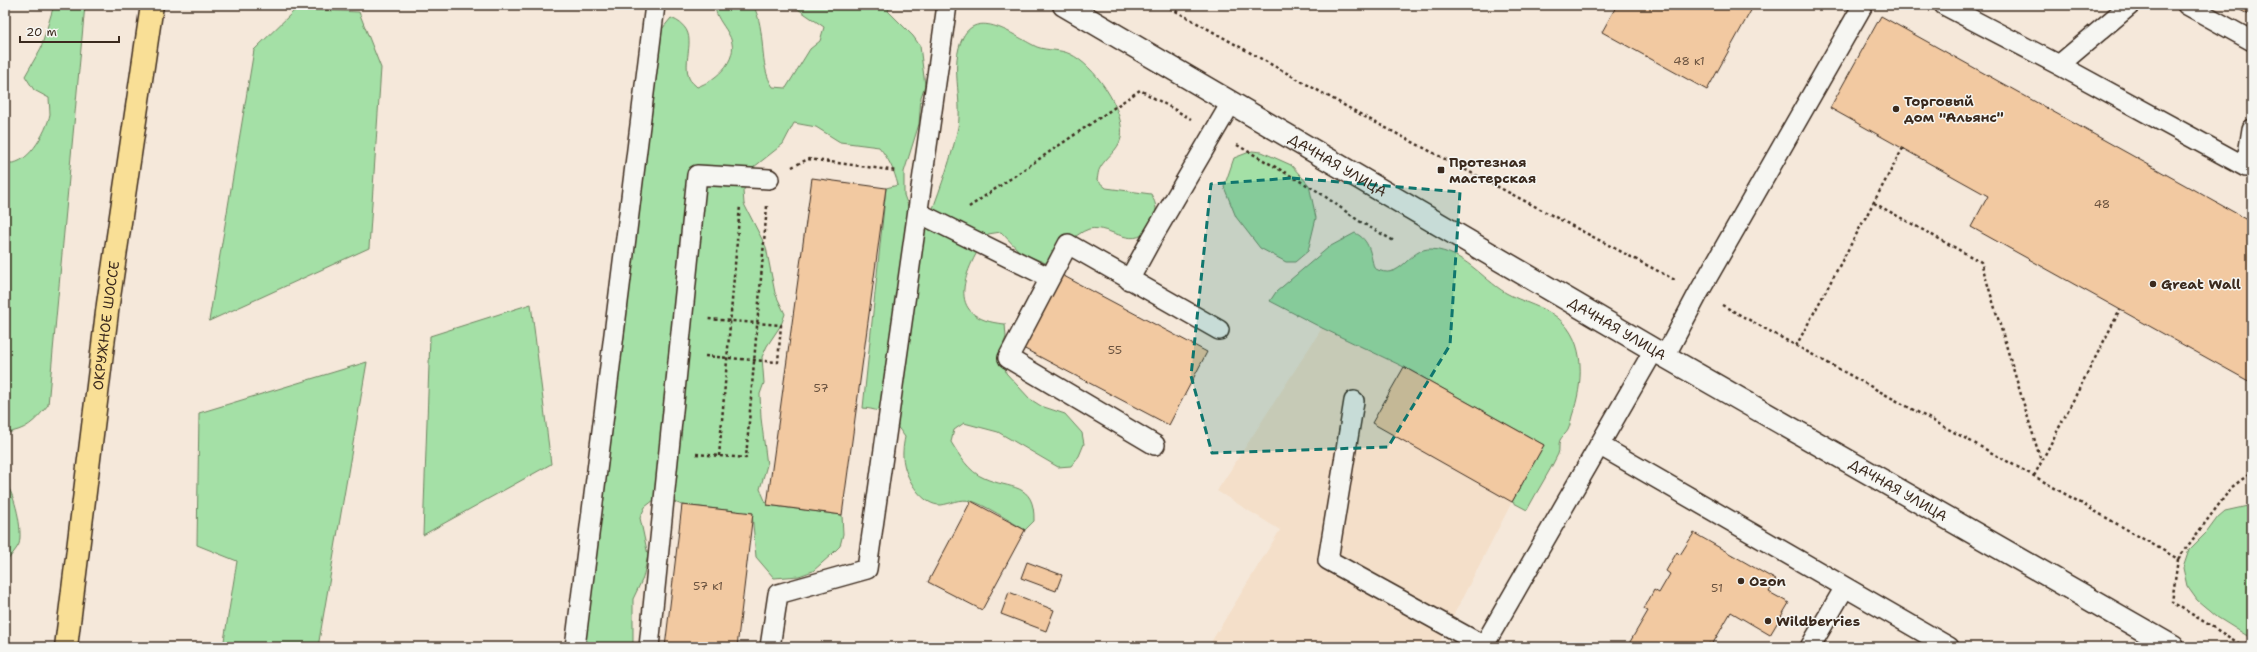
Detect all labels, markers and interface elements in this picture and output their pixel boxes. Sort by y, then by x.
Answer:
scale bar [20,18,119,44]
text: 20 m [26,24,57,40]
house number: 48 к1 [1673,53,1705,69]
place label: Торговый дом "Альянс" [1904,92,2004,126]
marker: Торговый дом "Альянс" [1891,104,1901,114]
street label: ДАЧНАЯ УЛИЦА [1286,129,1390,201]
place label: Протезная мастерская [1449,153,1536,187]
marker: Протезная мастерская [1436,165,1446,175]
house number: 48 [2094,196,2110,212]
street label: ОКРУЖНОЕ ШОССЕ [89,259,123,391]
place label: Great Wall [2161,275,2241,293]
marker: Great Wall [2148,279,2158,289]
street label: ДАЧНАЯ УЛИЦА [1565,293,1669,364]
house number: 55 [1108,342,1122,358]
house number: 57 [813,380,829,396]
street label: ДАЧНАЯ УЛИЦА [1846,455,1951,525]
place label: Ozon [1749,572,1786,590]
marker: Ozon [1736,576,1746,586]
house number: 57 к1 [693,578,723,594]
house number: 51 [1711,580,1723,596]
place label: Wildberries [1776,612,1860,630]
marker: Wildberries [1763,616,1773,626]

